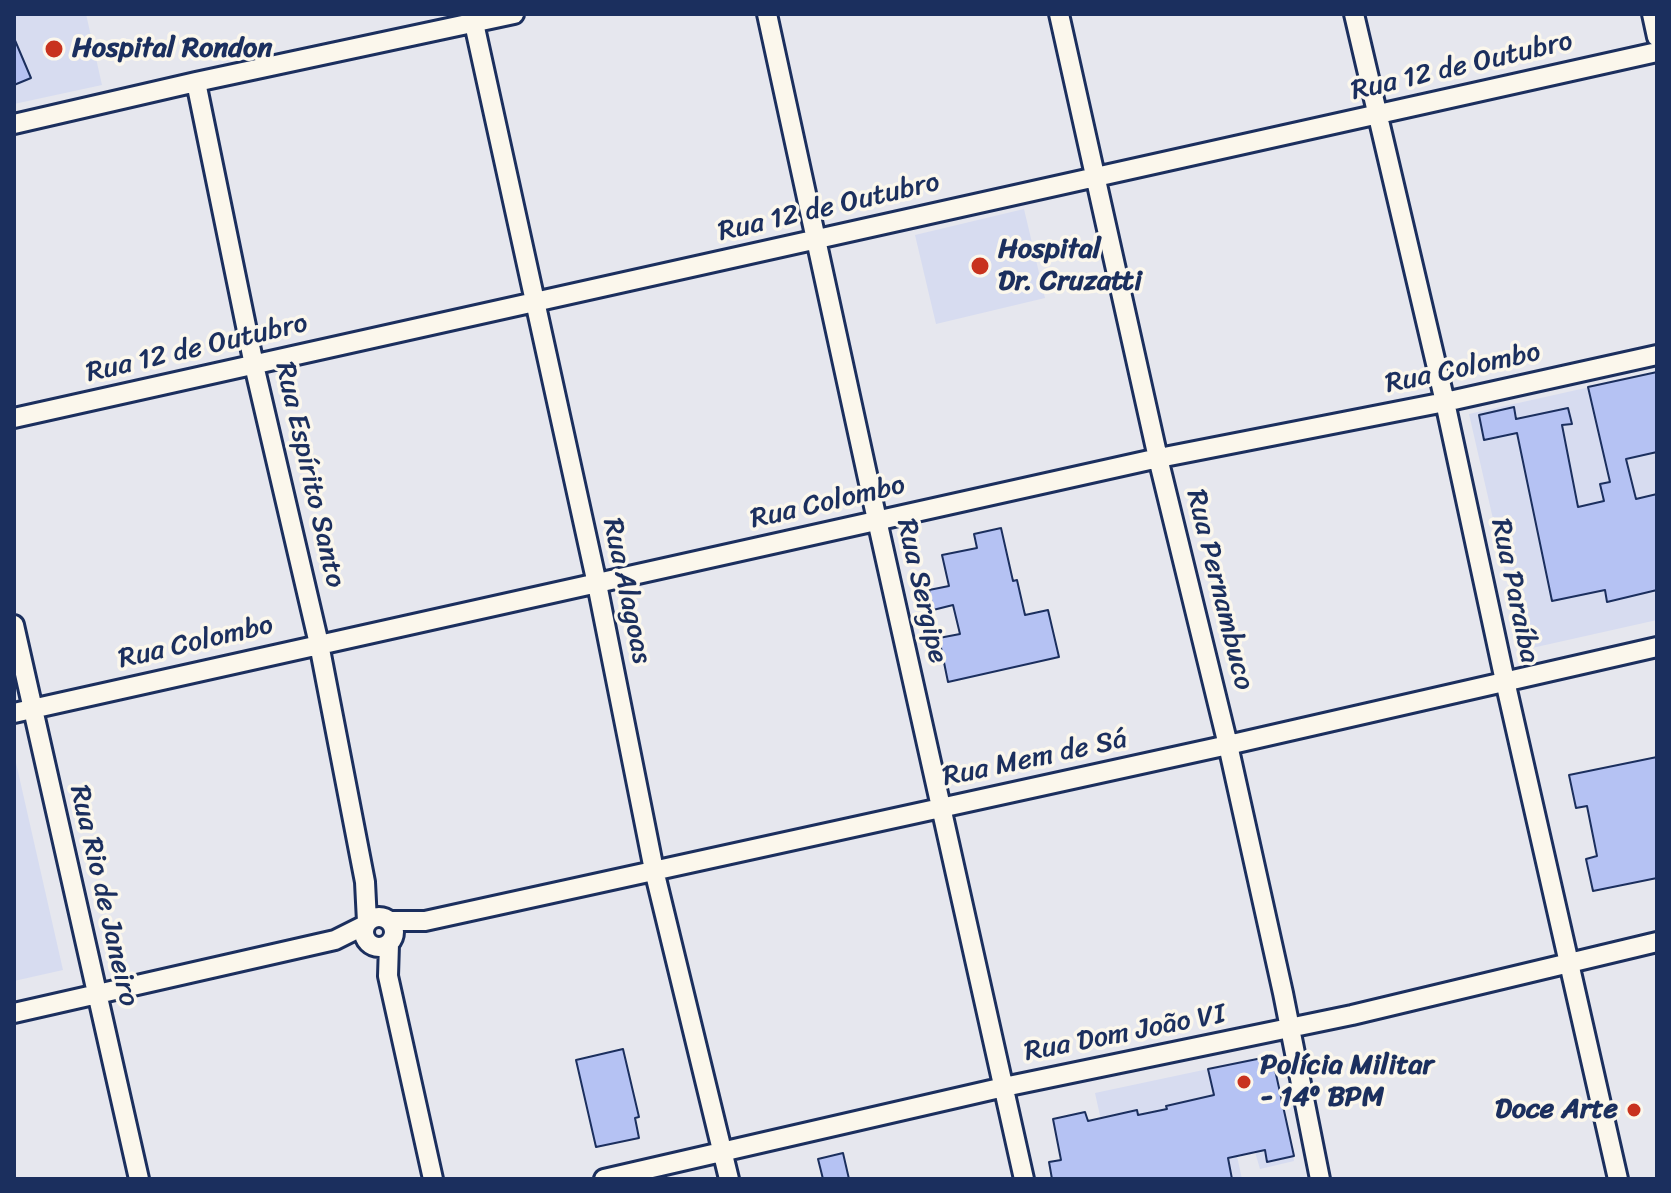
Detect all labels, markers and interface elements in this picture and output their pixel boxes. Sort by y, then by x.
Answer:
street label: Rua 12 de Outubro [1348,25,1576,109]
place label: Hospital Rondon [72,32,273,66]
marker: Hospital Rondon [43,38,65,60]
street label: Rua 12 de Outubro [715,166,943,250]
place label: Hospital Dr. Cruzatti [998,233,1142,299]
marker: Hospital Dr. Cruzatti [969,255,991,277]
street label: Rua 12 de Outubro [83,307,311,391]
street label: Rua Colombo [1382,336,1544,402]
street label: Rua Espírito Santo [267,359,351,591]
street label: Rua Colombo [747,469,909,537]
street label: Rua Pernambuco [1178,486,1260,694]
street label: Rua Alagoas [594,515,658,667]
street label: Rua Sergipe [888,516,954,666]
street label: Rua Paraíba [1482,516,1546,666]
street label: Rua Colombo [115,609,277,677]
street label: Rua Mem de Sá [940,723,1130,795]
street label: Rua Rio de Janeiro [61,782,145,1010]
street label: Rua Dom João VI [1022,998,1228,1070]
place label: Polícia Militar - 14º BPM [1260,1049,1434,1115]
marker: Polícia Militar - 14º BPM [1235,1073,1253,1091]
place label: Doce Arte [1495,1093,1618,1127]
marker: Doce Arte [1625,1101,1643,1119]

